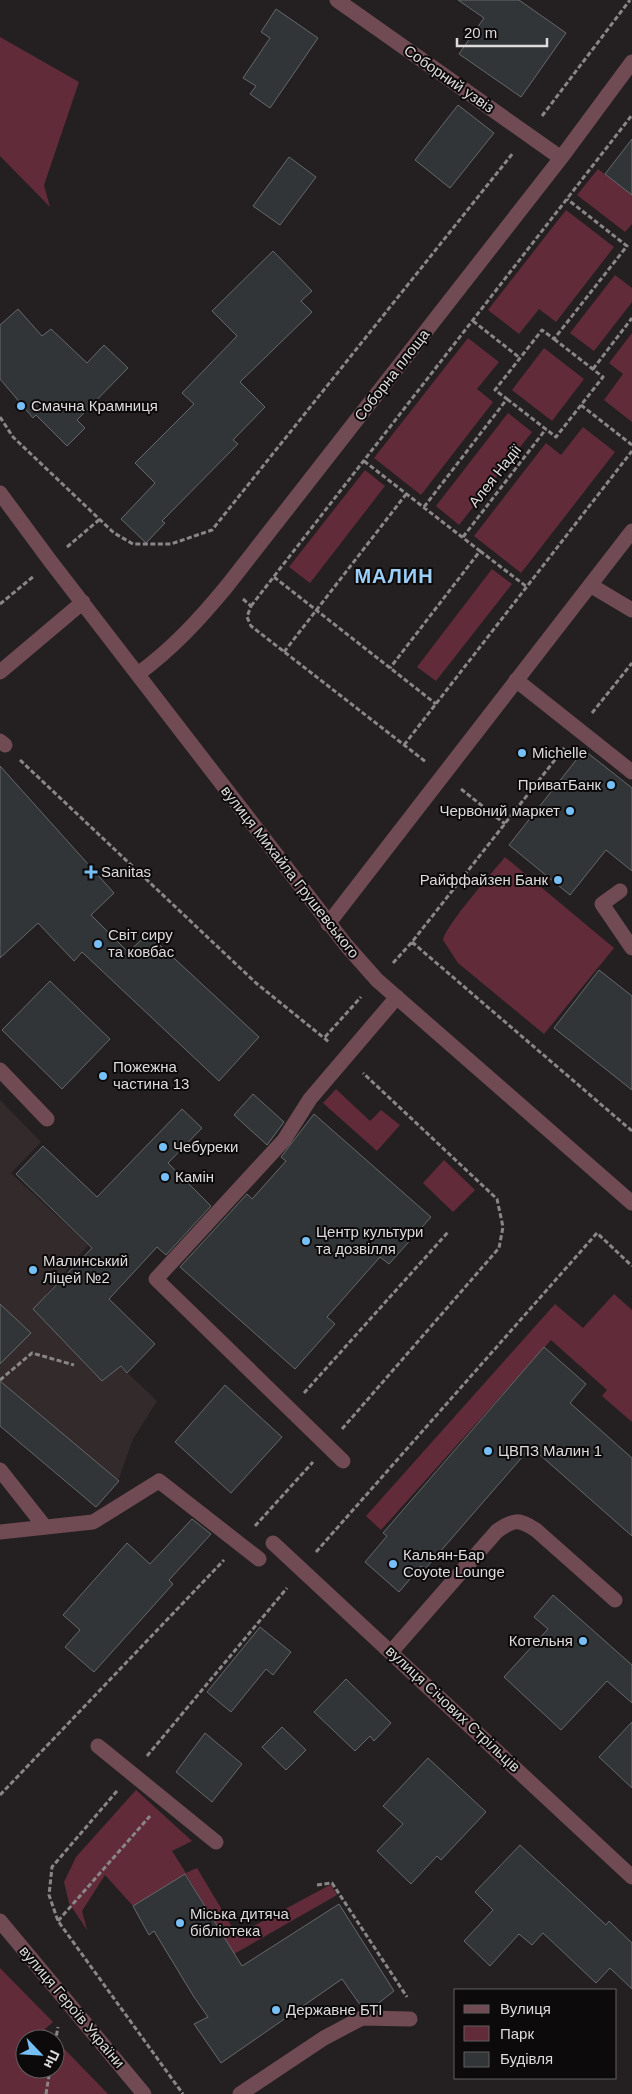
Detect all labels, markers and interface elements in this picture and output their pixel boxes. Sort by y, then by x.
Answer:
scale bar [457,15,547,47]
text: 20 m [464,24,497,41]
street label: Соборний узвіз [401,41,498,116]
street label: Соборна площа [351,325,433,424]
place label: Смачна Крамниця [31,397,158,414]
marker: Смачна Крамниця [15,400,27,412]
street label: Алея Надії [465,440,525,510]
district label: МАЛИН [354,565,434,587]
place label: Michelle [532,744,587,761]
marker: Michelle [516,747,528,759]
place label: ПриватБанк [518,776,601,793]
marker: ПриватБанк [605,779,617,791]
street label: вулиця Михайла Грушевського [218,782,363,961]
place label: Червоний маркет [440,802,560,819]
marker: Червоний маркет [564,805,576,817]
place label: Sanitas [101,863,151,880]
marker: Sanitas [85,866,97,878]
place label: Райффайзен Банк [420,871,548,888]
marker: Райффайзен Банк [552,874,564,886]
place label: Світ сиру та ковбас [108,926,175,960]
marker: Світ сиру та ковбас [92,938,104,950]
place label: Пожежна частина 13 [113,1058,189,1092]
marker: Пожежна частина 13 [97,1070,109,1082]
place label: Чебуреки [173,1138,238,1155]
marker: Чебуреки [157,1141,169,1153]
place label: Камін [175,1168,214,1185]
marker: Камін [159,1171,171,1183]
place label: Центр культури та дозвілля [316,1223,424,1257]
marker: Центр культури та дозвілля [300,1235,312,1247]
place label: Малинський Ліцей №2 [43,1252,128,1286]
marker: Малинський Ліцей №2 [27,1264,39,1276]
place label: ЦВПЗ Малин 1 [498,1442,602,1459]
marker: ЦВПЗ Малин 1 [482,1445,494,1457]
place label: Кальян-Бар Coyote Lounge [403,1546,505,1580]
marker: Кальян-Бар Coyote Lounge [387,1558,399,1570]
place label: Котельня [509,1632,573,1649]
marker: Котельня [577,1635,589,1647]
street label: вулиця Січових Стрільців [383,1642,524,1775]
place label: Міська дитяча бібліотека [190,1905,289,1939]
marker: Міська дитяча бібліотека [174,1917,186,1929]
street label: вулиця Героїв України [16,1942,128,2071]
legend [454,1989,617,2079]
text: Вулиця [500,2000,551,2017]
place label: Державне БТІ [286,2001,382,2018]
marker: Державне БТІ [270,2004,282,2016]
text: Парк [500,2025,534,2042]
north arrow [15,2029,65,2079]
text: Пн [41,2048,63,2071]
text: Будівля [500,2050,553,2067]

